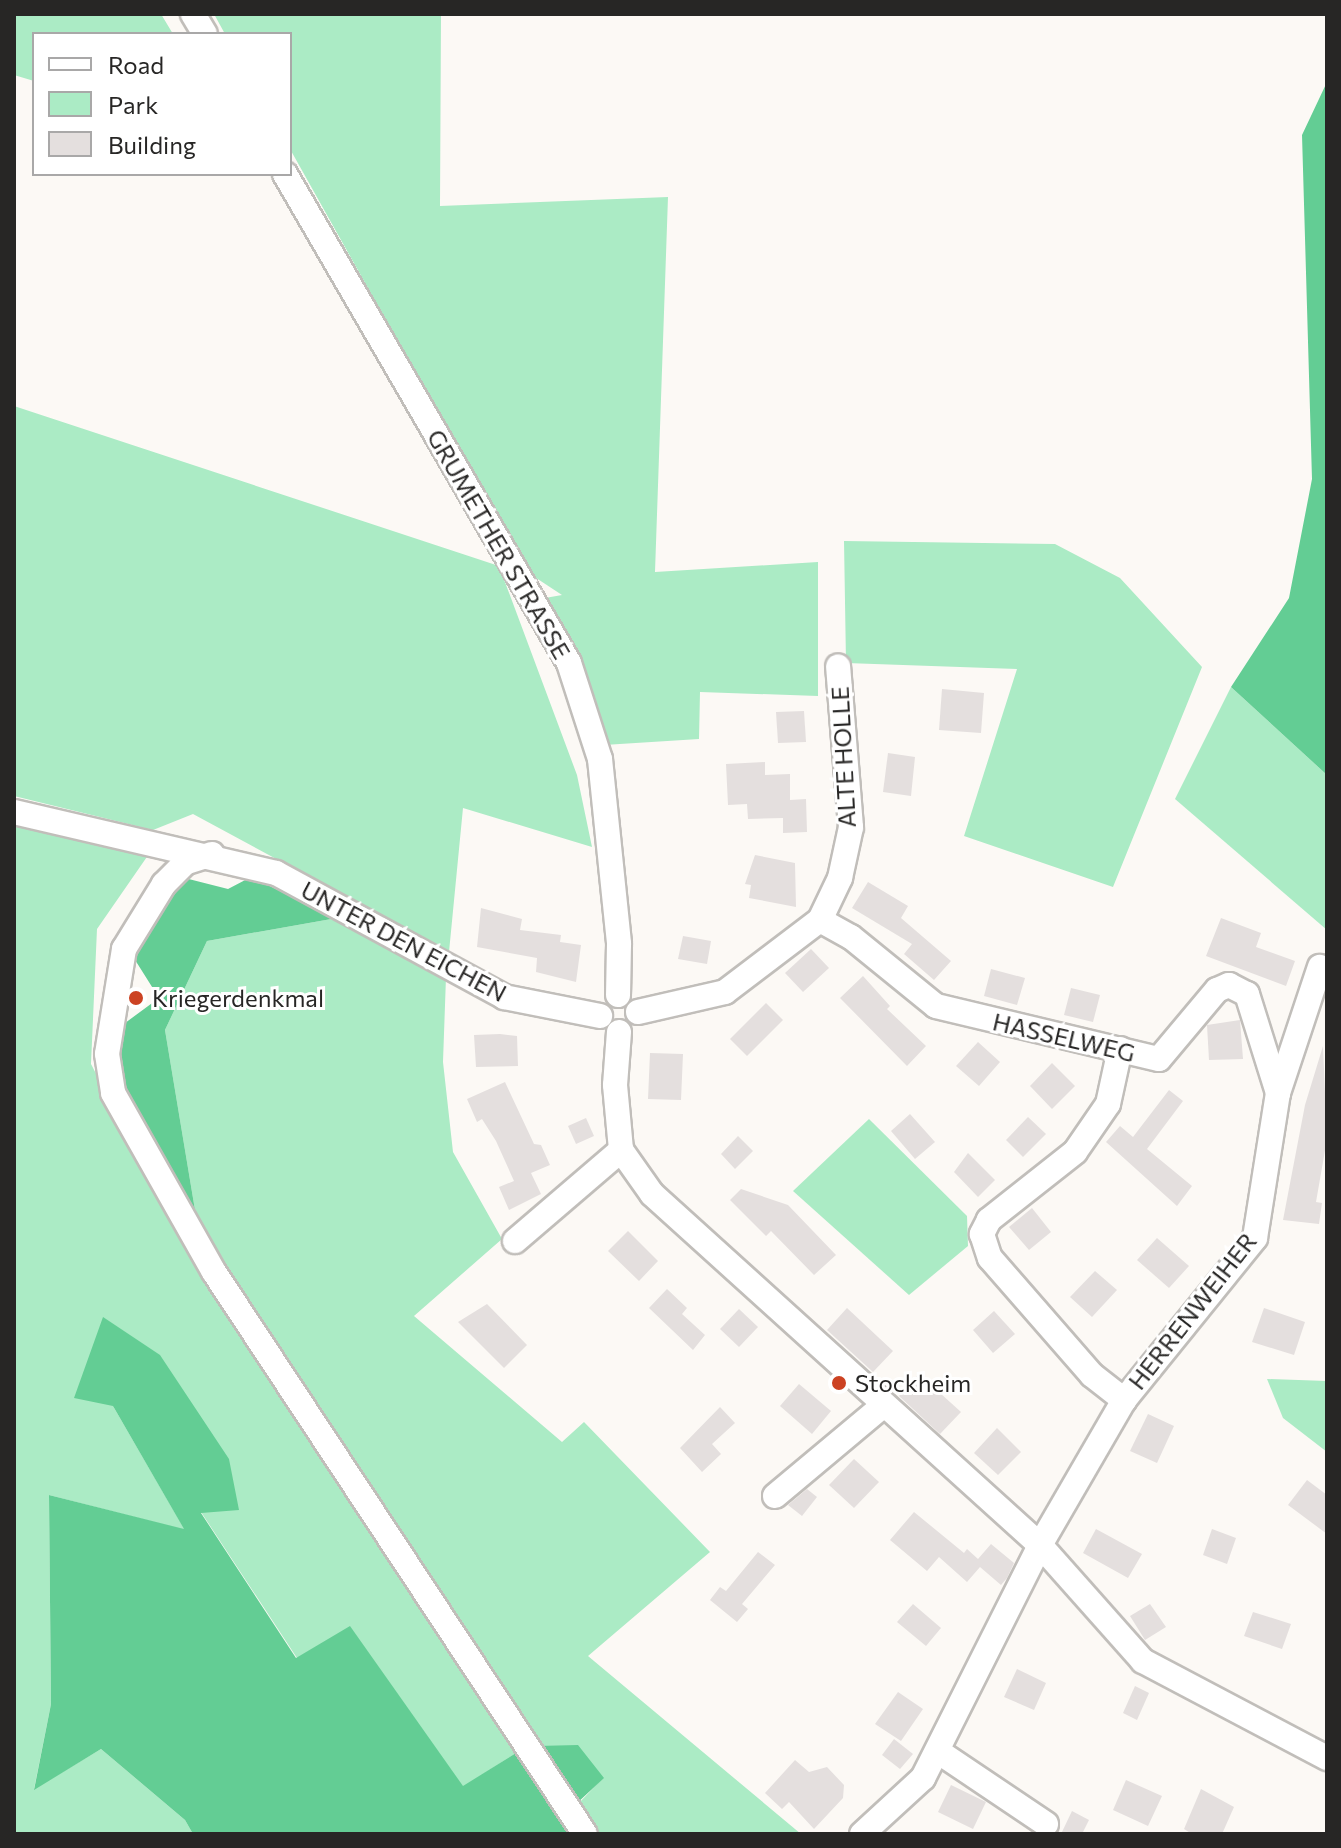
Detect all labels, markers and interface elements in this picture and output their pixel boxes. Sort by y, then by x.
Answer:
legend [32,32,292,176]
text: Road [108,50,164,79]
text: Park [108,90,158,119]
text: Building [108,130,196,159]
street label: GRUMETHER STRASSE [421,424,577,664]
street label: ALTE HOLLE [825,686,861,828]
street label: UNTER DEN EICHEN [296,875,512,1007]
place label: Kriegerdenkmal [152,984,324,1012]
marker: Kriegerdenkmal [127,989,145,1007]
street label: HASSELWEG [990,1007,1138,1067]
street label: HERRENWEIHER [1122,1227,1262,1395]
place label: Stockheim [855,1369,971,1397]
marker: Stockheim [830,1374,848,1392]

